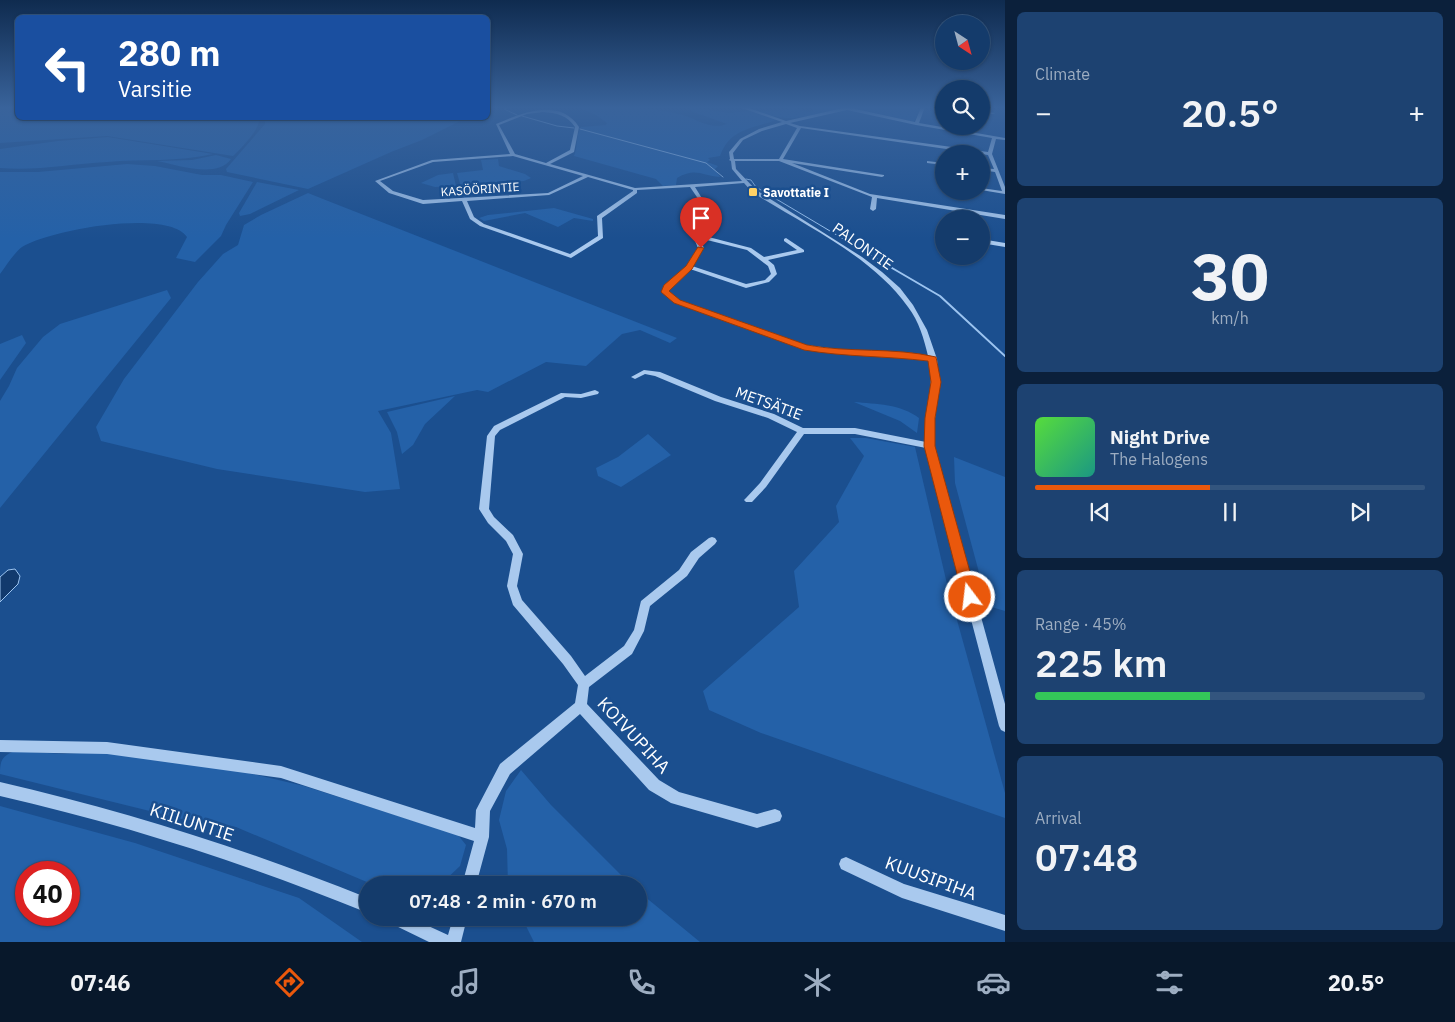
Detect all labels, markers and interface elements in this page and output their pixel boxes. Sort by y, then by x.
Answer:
north arrow [935,15,990,70]
map controls [935,15,990,265]
text: 280 m [118,30,221,76]
icon: left [35,35,100,100]
text: Climate [1035,64,1090,84]
text: Varsitie [118,74,192,103]
button: search [935,80,990,135]
text: 20.5° [1181,88,1279,137]
text: − [1035,94,1052,131]
text: + [1408,94,1425,131]
button: + [935,145,990,200]
street label: KASÖÖRINTIE [440,179,520,199]
place label: Savottatie I [763,185,829,200]
marker: Savottatie I [747,186,759,198]
pin [680,197,722,248]
icon: arrive [687,204,715,232]
button: − [935,210,990,265]
street label: PALONTIE [829,218,897,274]
text: 30 [1191,233,1269,318]
text: km/h [1211,308,1249,328]
street label: METSÄTIE [733,382,805,424]
text: Night Drive [1110,425,1210,449]
text: The Halogens [1110,449,1208,469]
icon: previous [1086,498,1114,526]
icon: pause [1216,498,1244,526]
icon: next [1346,498,1374,526]
position arrow [943,570,995,622]
text: Range · 45% [1035,614,1127,634]
text: 225 km [1035,638,1167,687]
street label: KOIVUPIHA [593,692,676,778]
street label: KIILUNTIE [147,798,237,846]
text: Arrival [1035,808,1082,828]
text: 07:48 [1035,832,1138,881]
street label: KUUSIPIHA [882,851,980,905]
speed limit sign: 40 [15,861,80,926]
text: 07:48 · 2 min · 670 m [409,889,597,913]
icon: directions [272,965,307,1000]
icon: music [448,965,483,1000]
icon: phone [624,965,659,1000]
icon: climate [800,965,835,1000]
icon: car [976,965,1011,1000]
icon: filters [1152,965,1187,1000]
text: 07:46 [71,968,131,997]
text: 20.5° [1328,968,1384,997]

